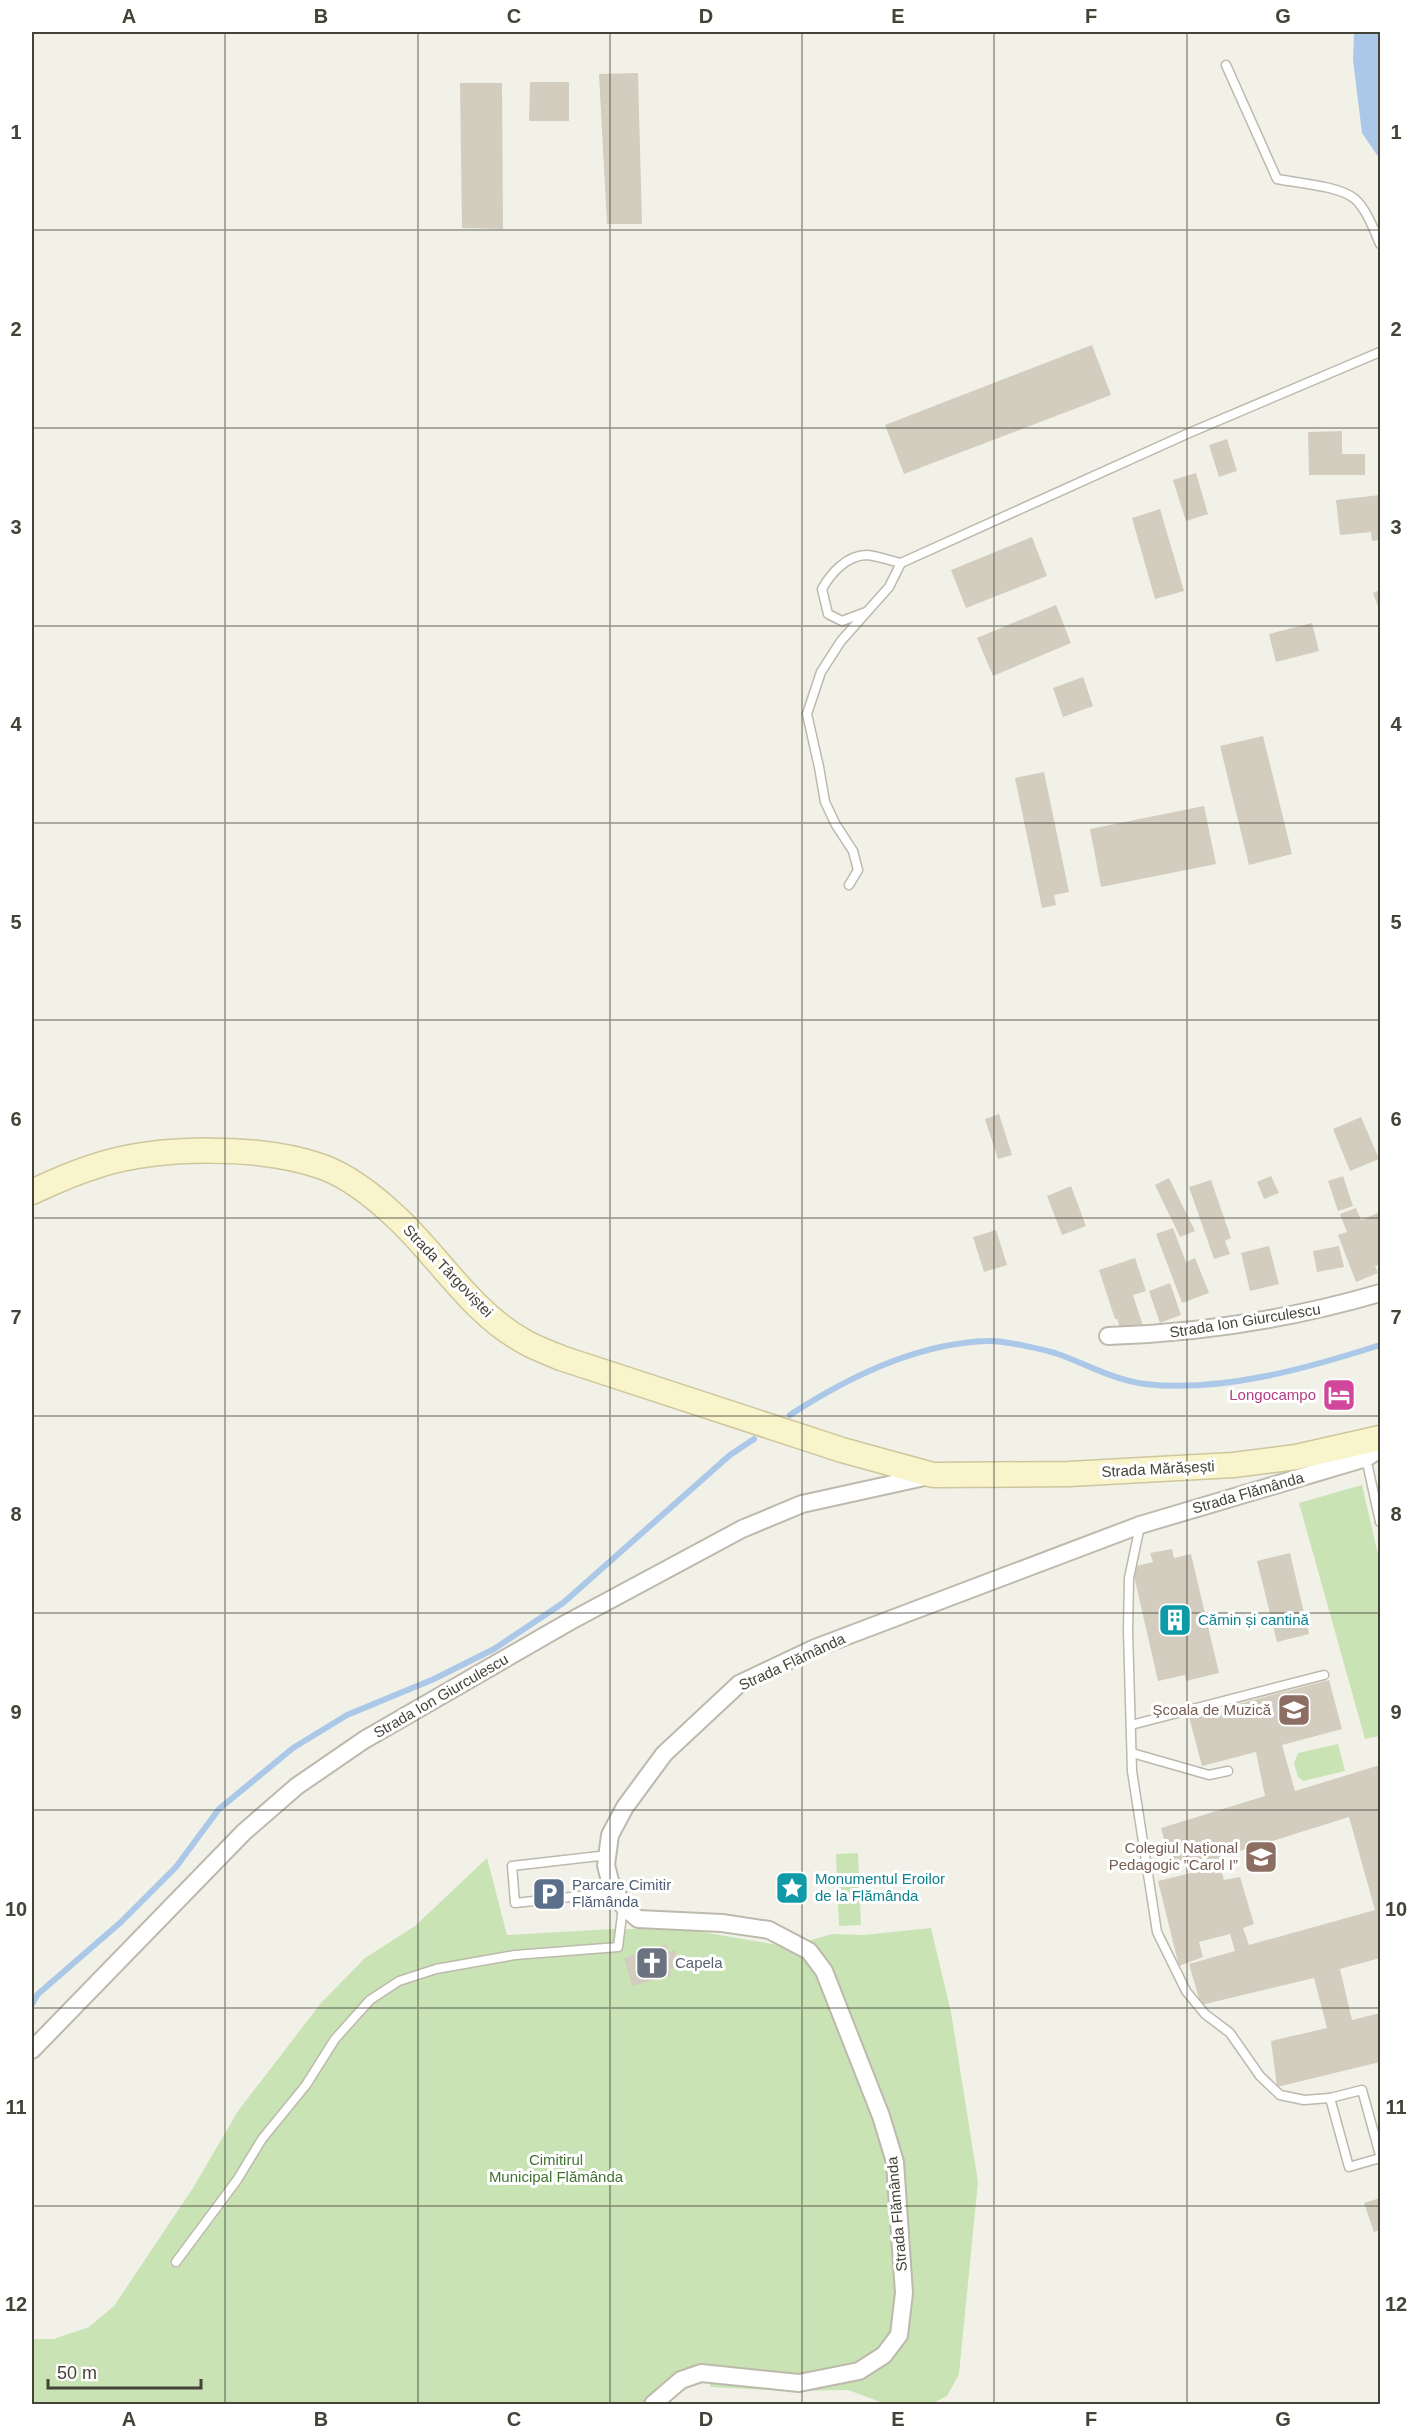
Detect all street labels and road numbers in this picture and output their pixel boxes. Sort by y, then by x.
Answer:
street label: Strada Târgoviștei [400,1221,497,1320]
street label: Strada Ion Giurculescu [1168,1300,1322,1341]
street label: Strada Mărășești [1101,1457,1215,1480]
street label: Strada Flămânda [1190,1468,1306,1517]
street label: Strada Flămânda [736,1629,848,1694]
street label: Strada Ion Giurculescu [370,1650,511,1741]
street label: Strada Flămânda [883,2155,910,2272]

